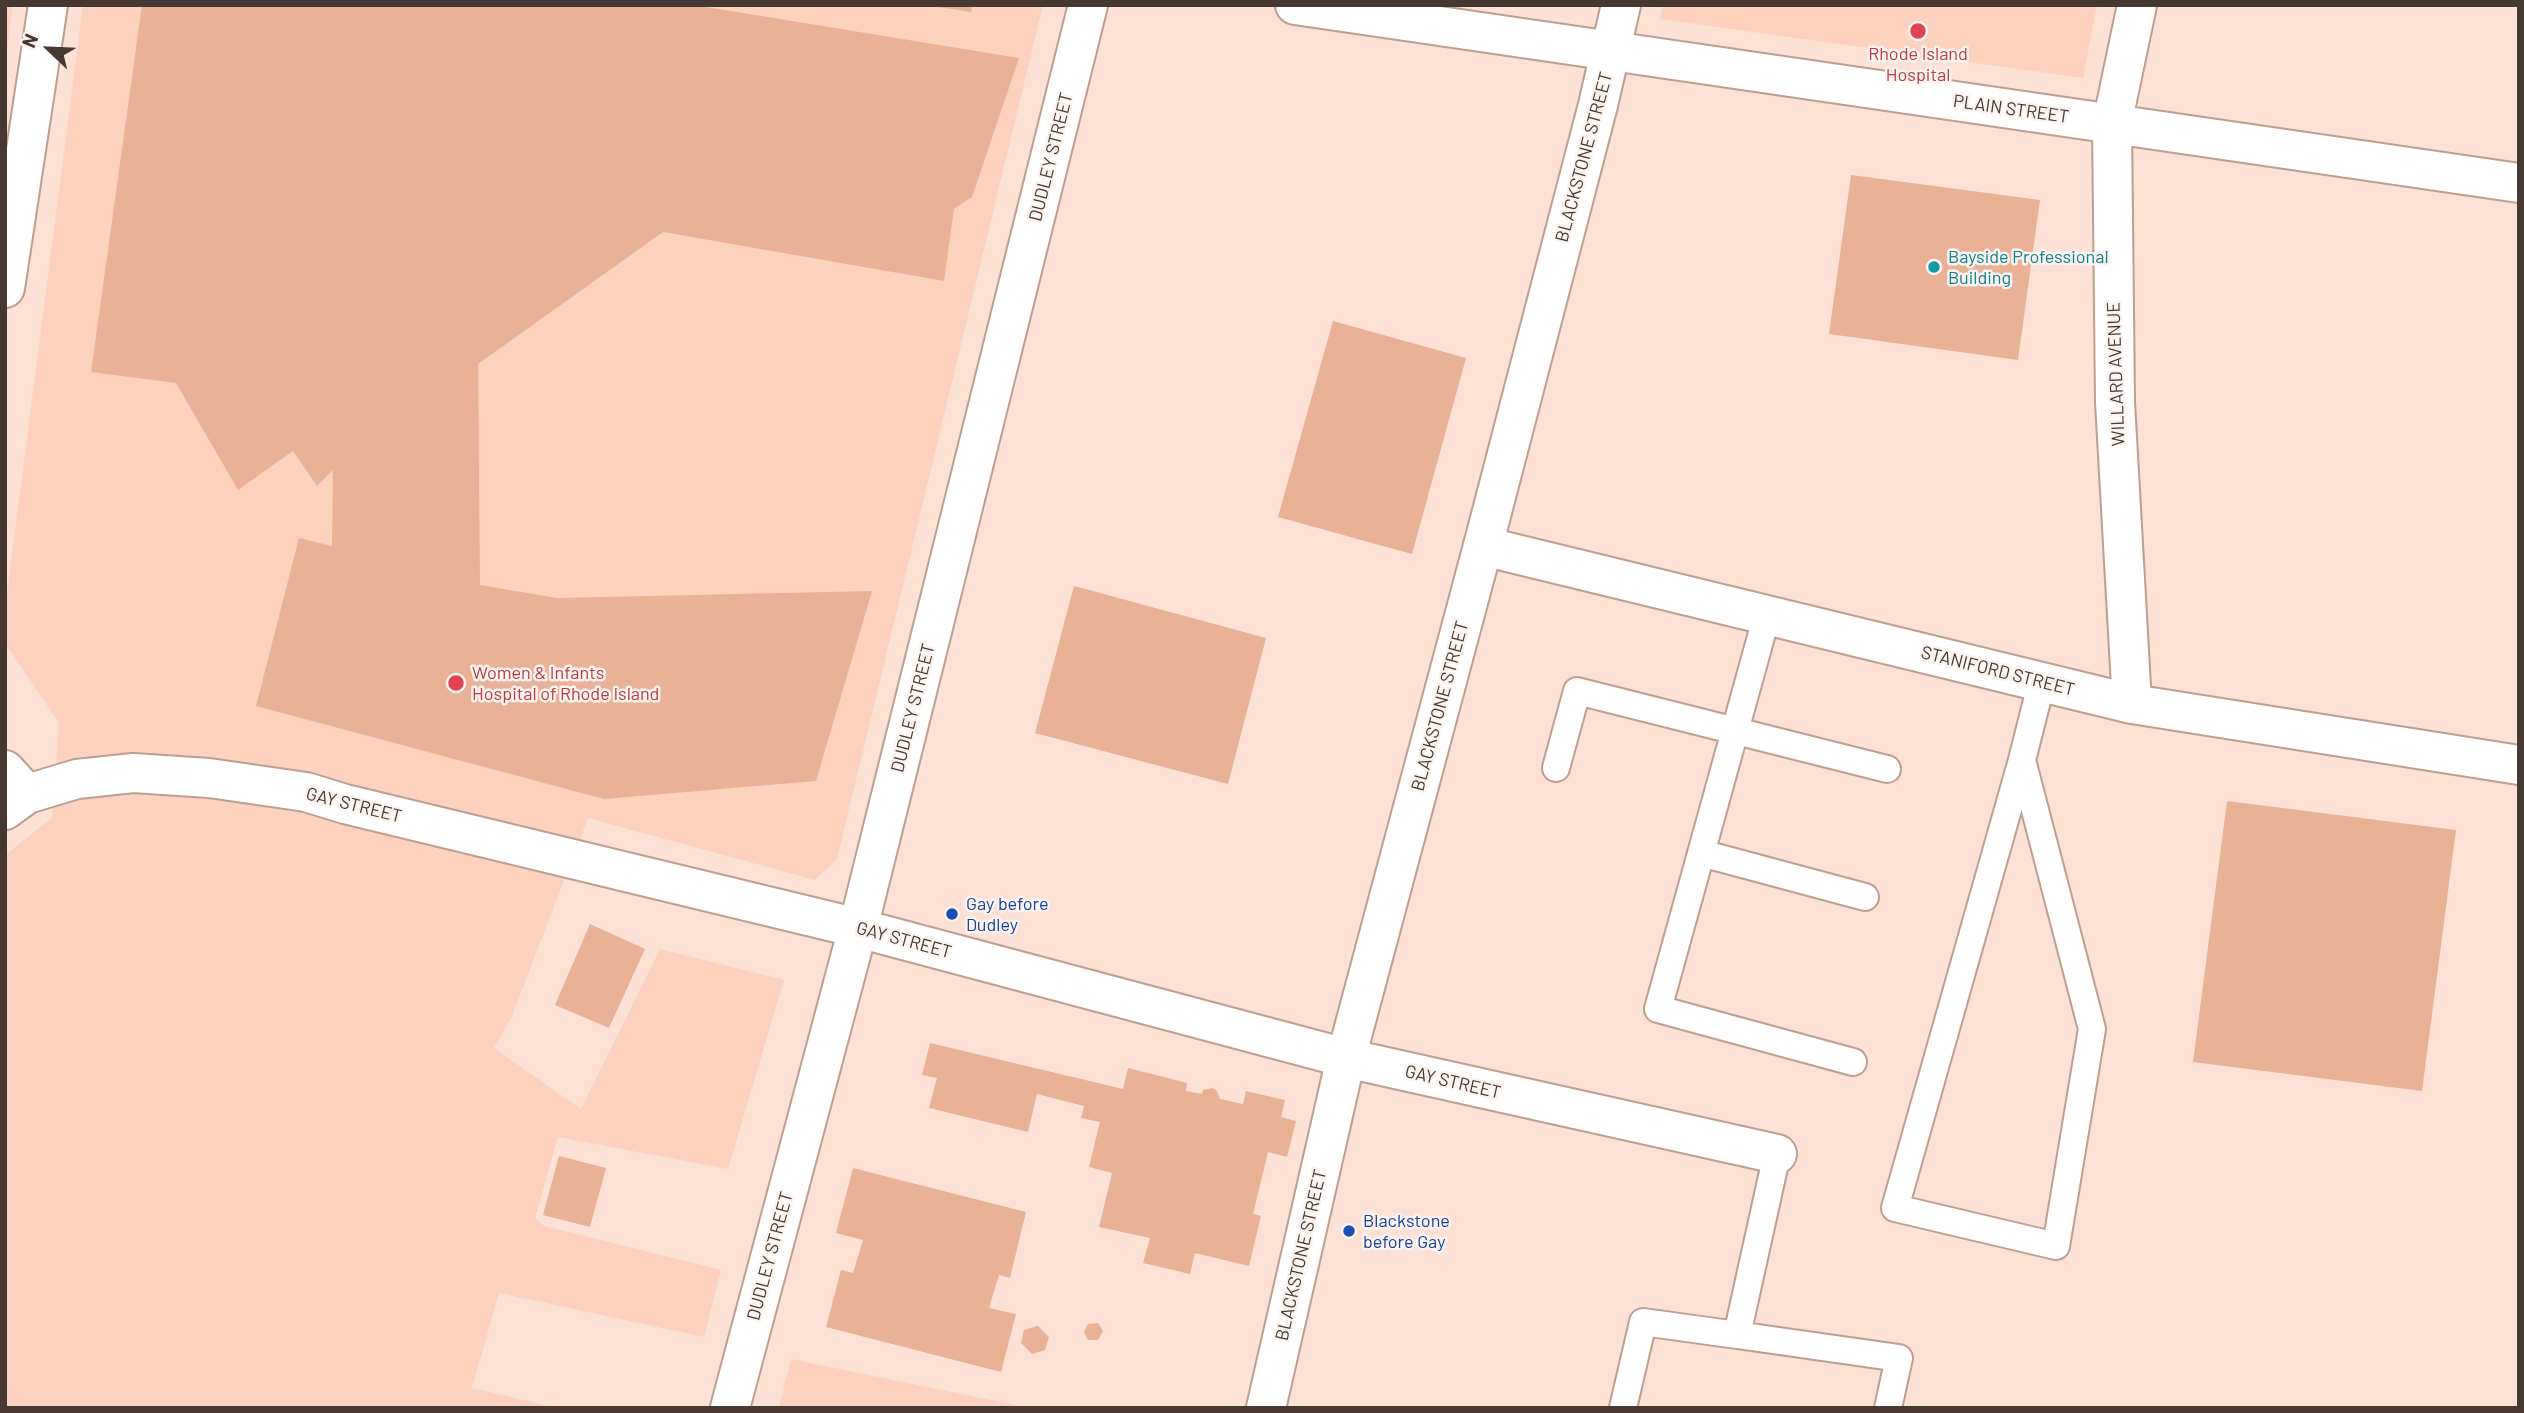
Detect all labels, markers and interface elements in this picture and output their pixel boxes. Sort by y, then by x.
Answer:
north arrow [14,14,84,84]
marker: Rhode Island Hospital [1908,21,1928,41]
text: N [16,30,42,51]
place label: Rhode Island Hospital [1868,43,1968,86]
street label: BLACKSTONE STREET [1551,70,1617,244]
street label: DUDLEY STREET [1025,90,1077,224]
street label: PLAIN STREET [1952,90,2070,128]
place label: Bayside Professional Building [1948,246,2109,288]
marker: Bayside Professional Building [1926,259,1942,275]
street label: WILLARD AVENUE [2103,301,2129,447]
street label: BLACKSTONE STREET [1407,619,1473,793]
street label: DUDLEY STREET [887,641,939,775]
street label: STANIFORD STREET [1919,641,2077,701]
place label: Women & Infants Hospital of Rhode Island [472,662,659,704]
marker: Women & Infants Hospital of Rhode Island [446,673,466,693]
street label: GAY STREET [304,783,404,827]
place label: Gay before Dudley [966,893,1048,936]
marker: Gay before Dudley [944,906,960,922]
street label: GAY STREET [854,917,954,963]
street label: GAY STREET [1403,1060,1503,1104]
street label: BLACKSTONE STREET [1271,1167,1331,1343]
street label: DUDLEY STREET [742,1189,798,1323]
place label: Blackstone before Gay [1363,1210,1450,1252]
marker: Blackstone before Gay [1341,1223,1357,1239]

